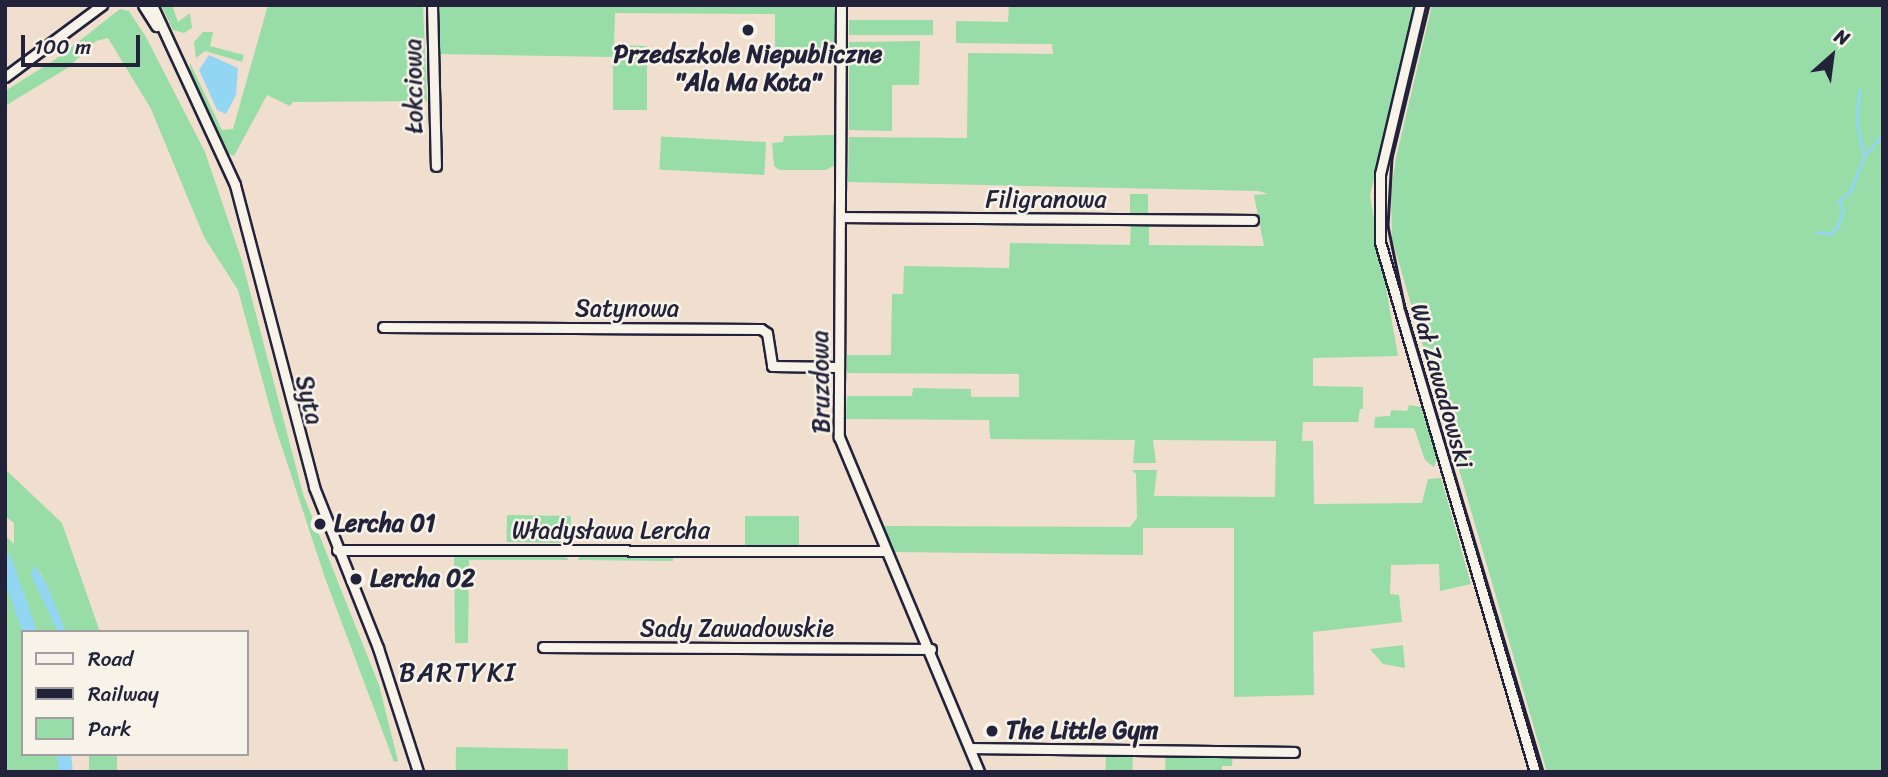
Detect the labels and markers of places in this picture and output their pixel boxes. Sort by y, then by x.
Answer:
marker: Przedszkole Niepubliczne "Ala Ma Kota" [740,22,756,38]
place label: Przedszkole Niepubliczne "Ala Ma Kota" [614,41,882,97]
place label: Lercha 01 [334,510,436,538]
marker: Lercha 01 [312,516,328,532]
place label: Lercha 02 [370,565,475,593]
marker: Lercha 02 [348,571,364,587]
place label: The Little Gym [1006,717,1159,745]
marker: The Little Gym [984,723,1000,739]

